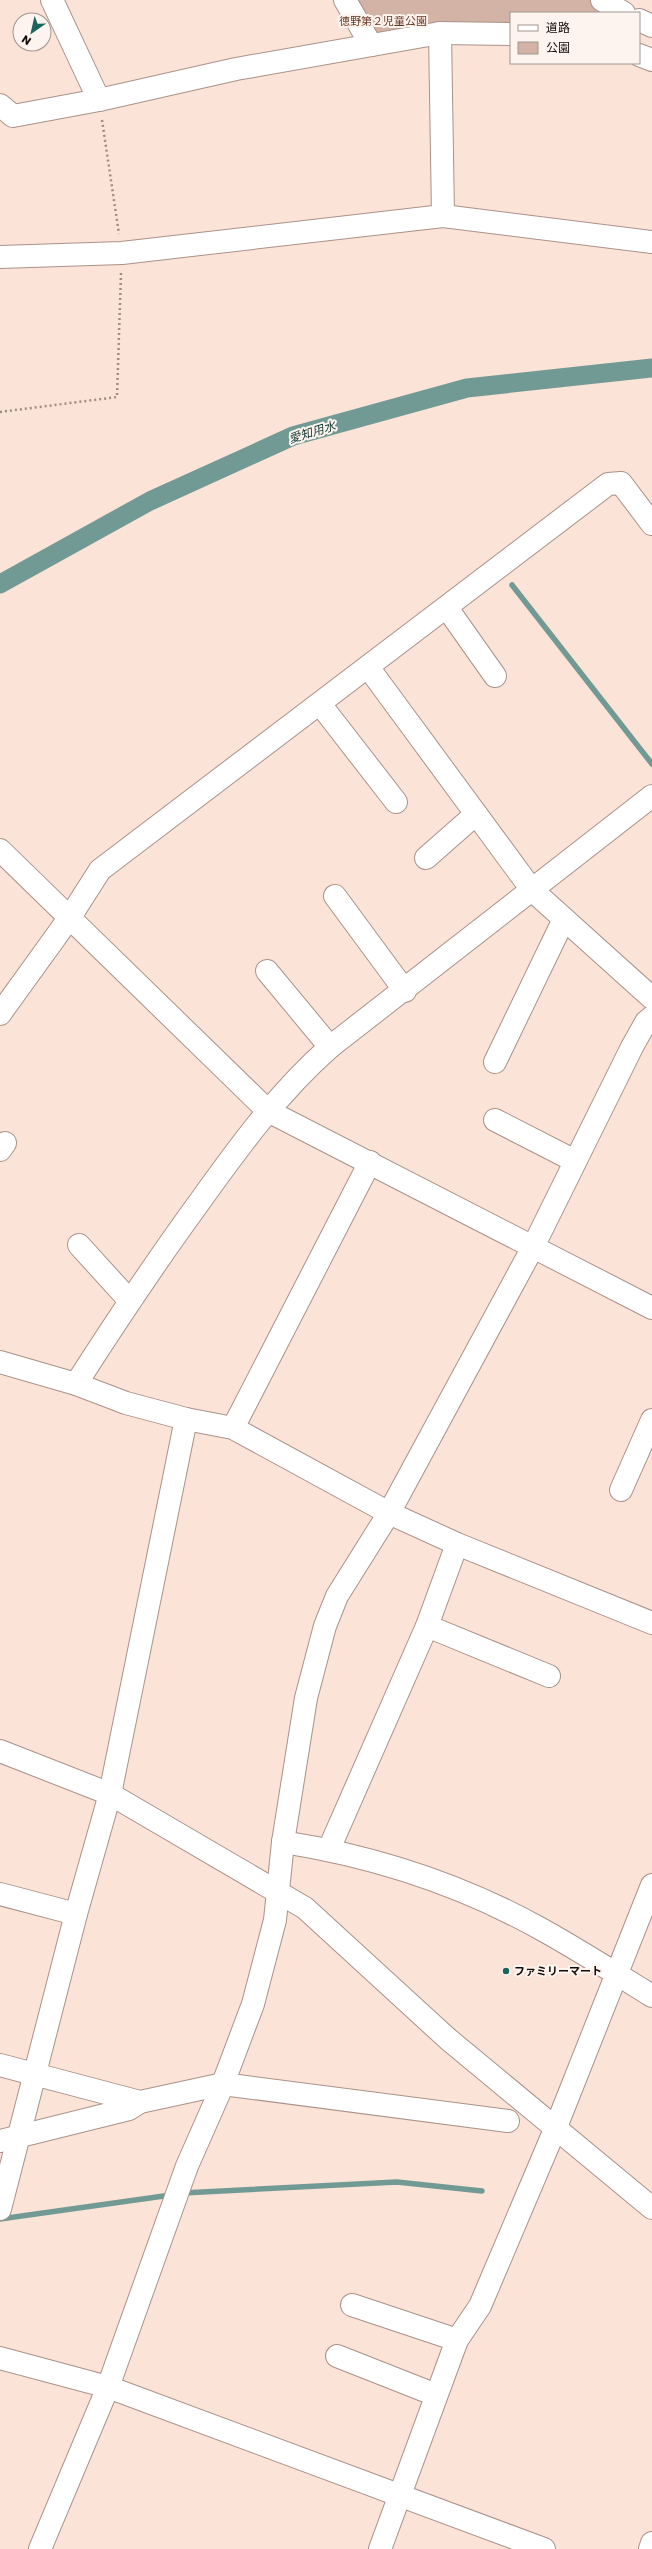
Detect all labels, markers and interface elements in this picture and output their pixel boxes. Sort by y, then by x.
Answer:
north arrow [12,12,52,52]
legend [510,12,640,64]
park label: 徳野第２児童公園 [339,13,427,29]
text: 道路 [546,19,570,36]
text: N [19,31,34,49]
text: 公園 [546,39,570,56]
water label: 愛知用水 [287,416,339,447]
place label: ファミリーマート [514,1963,602,1979]
marker: ファミリーマート [501,1966,511,1976]

